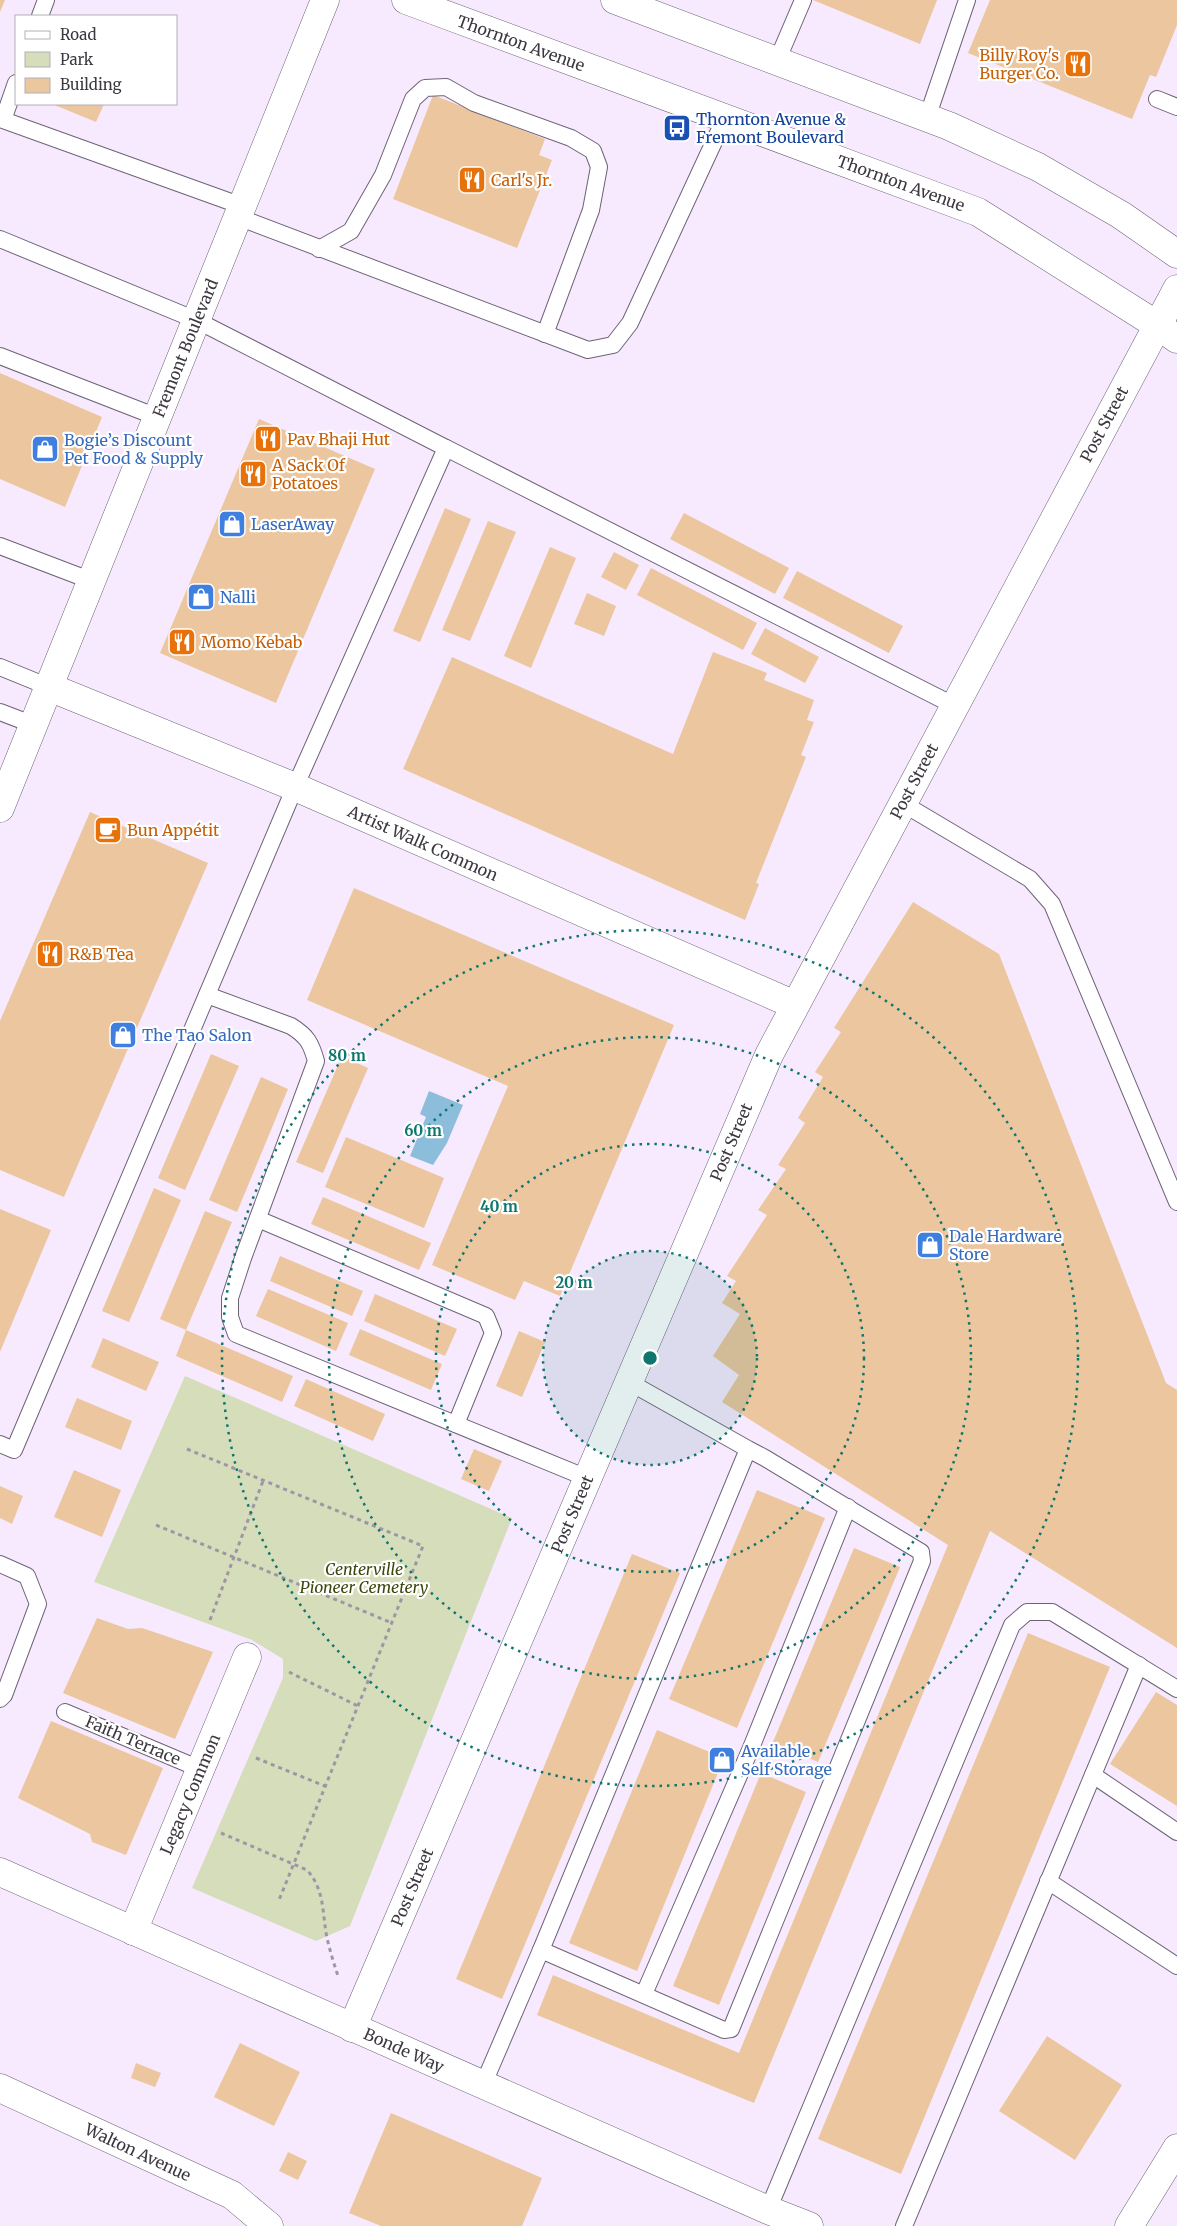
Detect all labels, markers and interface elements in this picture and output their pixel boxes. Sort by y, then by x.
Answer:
street label: Thornton Avenue [454,11,588,75]
legend [15,15,178,105]
text: Road [60,25,96,44]
place label: Billy Roy's Burger Co. [979,45,1059,83]
restaurant icon: Billy Roy's Burger Co. [1063,49,1093,79]
text: Park [60,50,94,69]
text: Building [60,75,122,94]
place label: Thornton Avenue & Fremont Boulevard [696,109,846,147]
bus stop icon: Thornton Avenue & Fremont Boulevard [662,113,692,143]
street label: Thornton Avenue [834,151,968,215]
restaurant icon: Carl's Jr. [457,165,487,195]
place label: Carl's Jr. [491,170,552,190]
street label: Fremont Boulevard [148,275,222,420]
street label: Post Street [1076,382,1133,465]
restaurant icon: Pav Bhaji Hut [253,424,283,454]
place label: Pav Bhaji Hut [287,429,391,449]
place label: Bogie’s Discount Pet Food & Supply [64,430,204,468]
shop icon: Bogie’s Discount Pet Food & Supply [30,434,60,464]
place label: A Sack Of Potatoes [271,455,346,493]
restaurant icon: A Sack Of Potatoes [238,459,268,489]
shop icon: LaserAway [217,509,247,539]
place label: LaserAway [251,514,335,534]
shop icon: Nalli [186,582,216,612]
place label: Nalli [220,587,256,607]
restaurant icon: Momo Kebab [167,627,197,657]
place label: Momo Kebab [201,632,303,652]
street label: Post Street [886,739,943,822]
street label: Artist Walk Common [344,800,501,885]
cafe icon: Bun Appétit [93,815,123,845]
place label: Bun Appétit [127,820,220,840]
restaurant icon: R&B Tea [35,939,65,969]
place label: R&B Tea [69,944,134,964]
shop icon: The Tao Salon [108,1020,138,1050]
place label: The Tao Salon [142,1025,252,1045]
text: 80 m [328,1046,366,1065]
street label: Post Street [706,1099,757,1184]
text: 60 m [404,1121,442,1140]
text: 40 m [480,1197,518,1216]
place label: Dale Hardware Store [949,1226,1062,1264]
shop icon: Dale Hardware Store [915,1230,945,1260]
text: 20 m [555,1273,593,1292]
centre of rings [641,1349,659,1367]
street label: Post Street [547,1471,598,1556]
park label: Centerville Pioneer Cemetery [300,1559,429,1597]
street label: Faith Terrace [82,1711,184,1769]
street label: Legacy Common [156,1730,225,1857]
place label: Available Self Storage [740,1741,832,1779]
shop icon: Available Self Storage [707,1745,737,1775]
street label: Post Street [387,1844,438,1929]
street label: Bonde Way [361,2023,448,2077]
street label: Walton Avenue [81,2118,194,2185]

